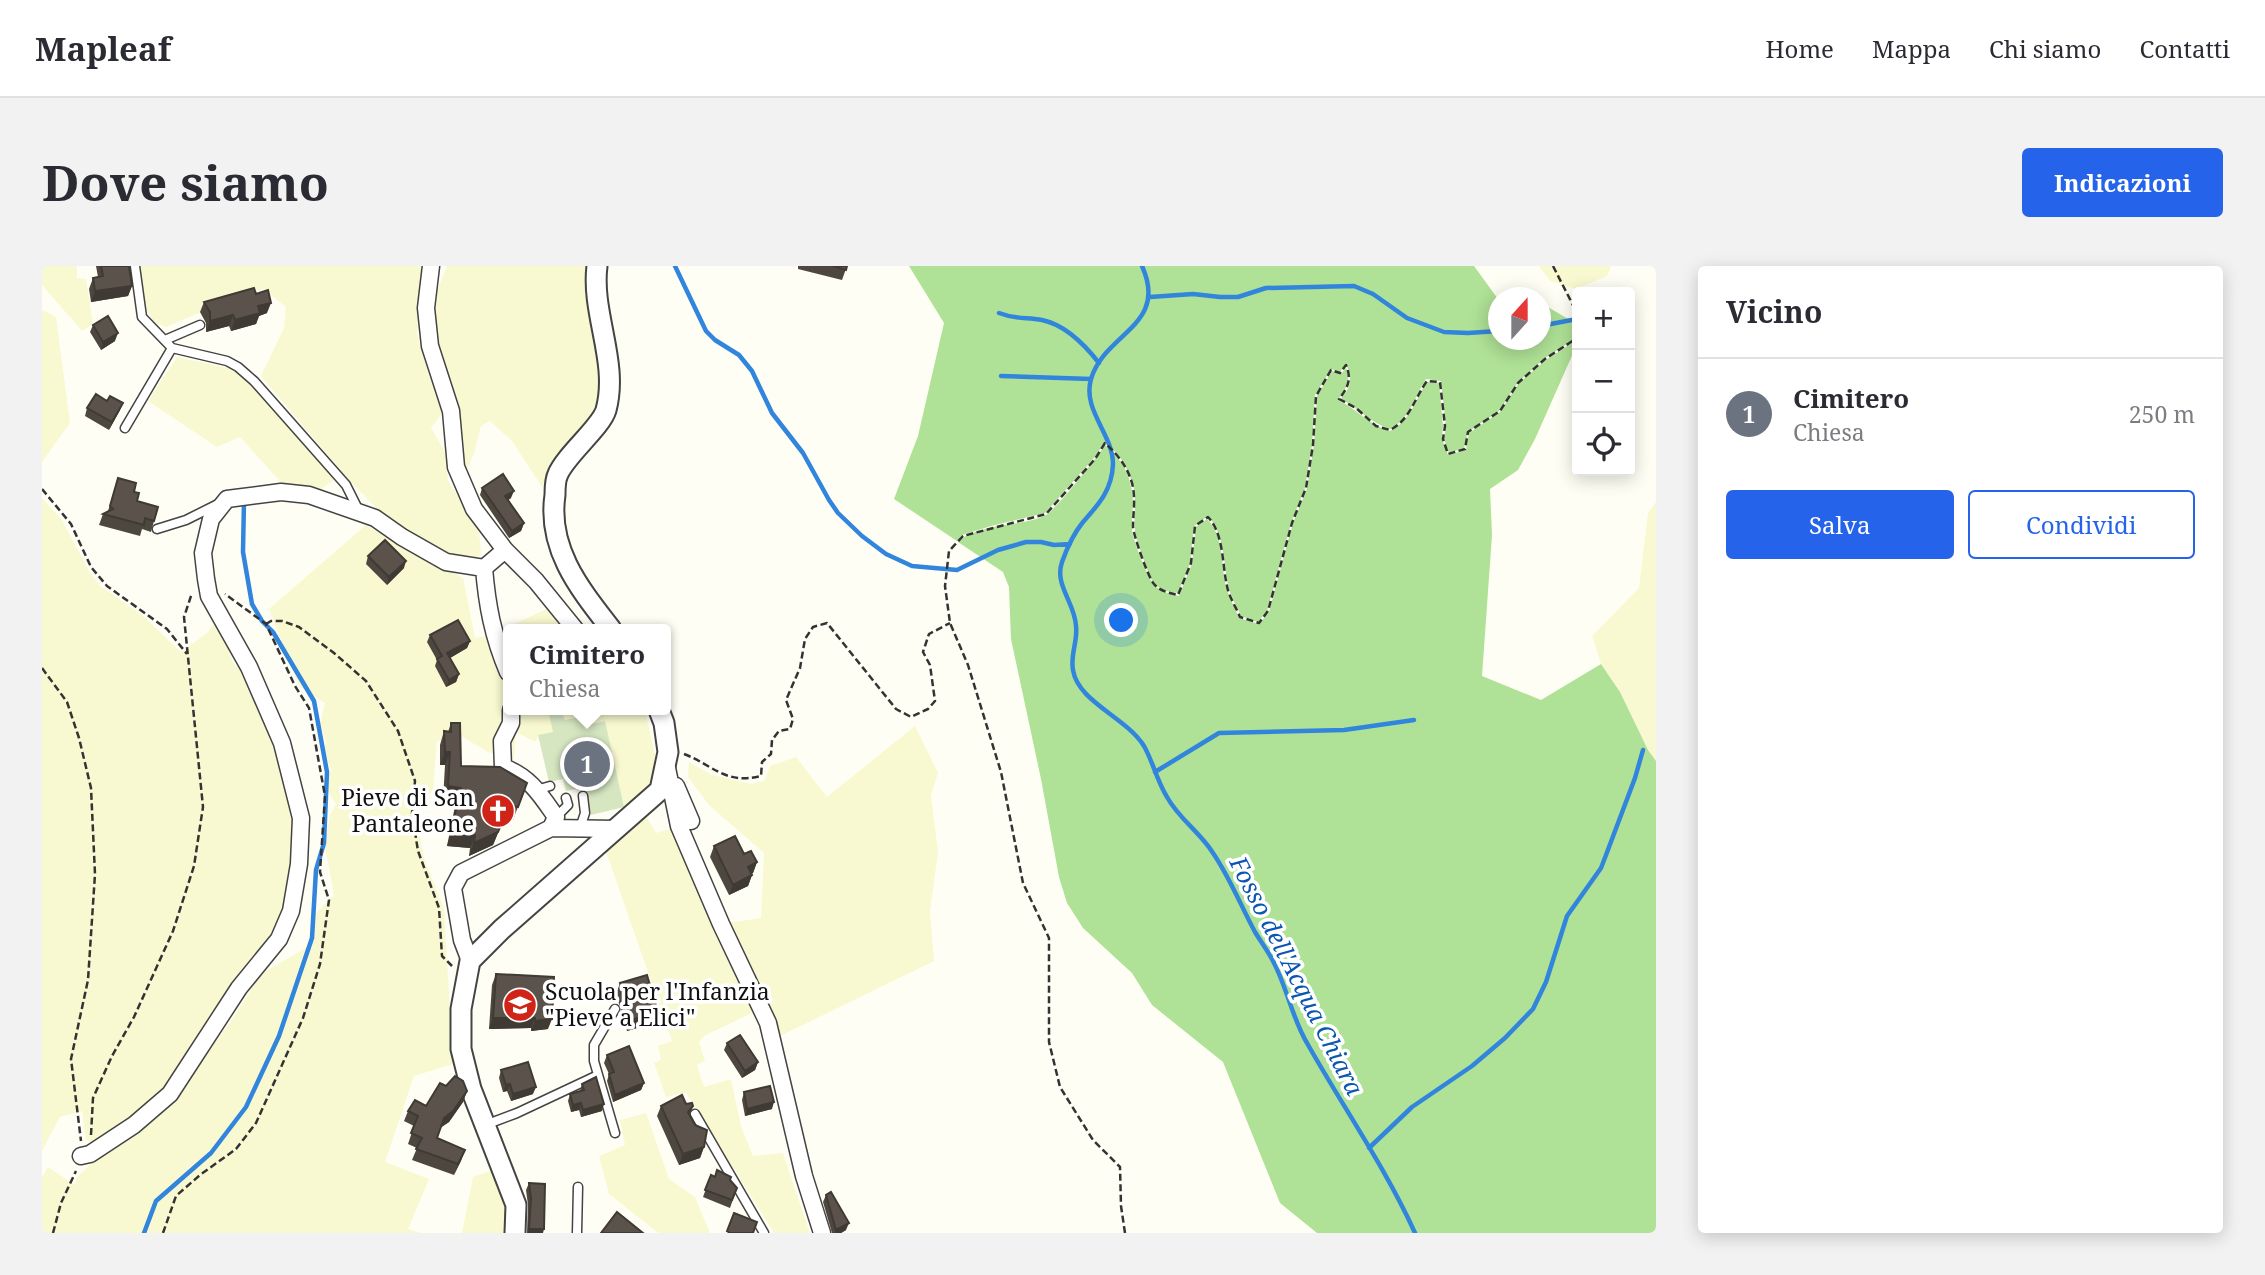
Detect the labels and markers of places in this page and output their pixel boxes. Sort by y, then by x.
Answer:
pin: 1 [564,738,610,790]
place label: Pieve di San Pantaleone [341,781,474,839]
church icon: Pieve di San Pantaleone [479,792,517,830]
place label: Scuola per l'Infanzia "Pieve a Elici" [545,975,770,1033]
school or university icon: Scuola per l'Infanzia "Pieve a Elici" [501,986,539,1024]

